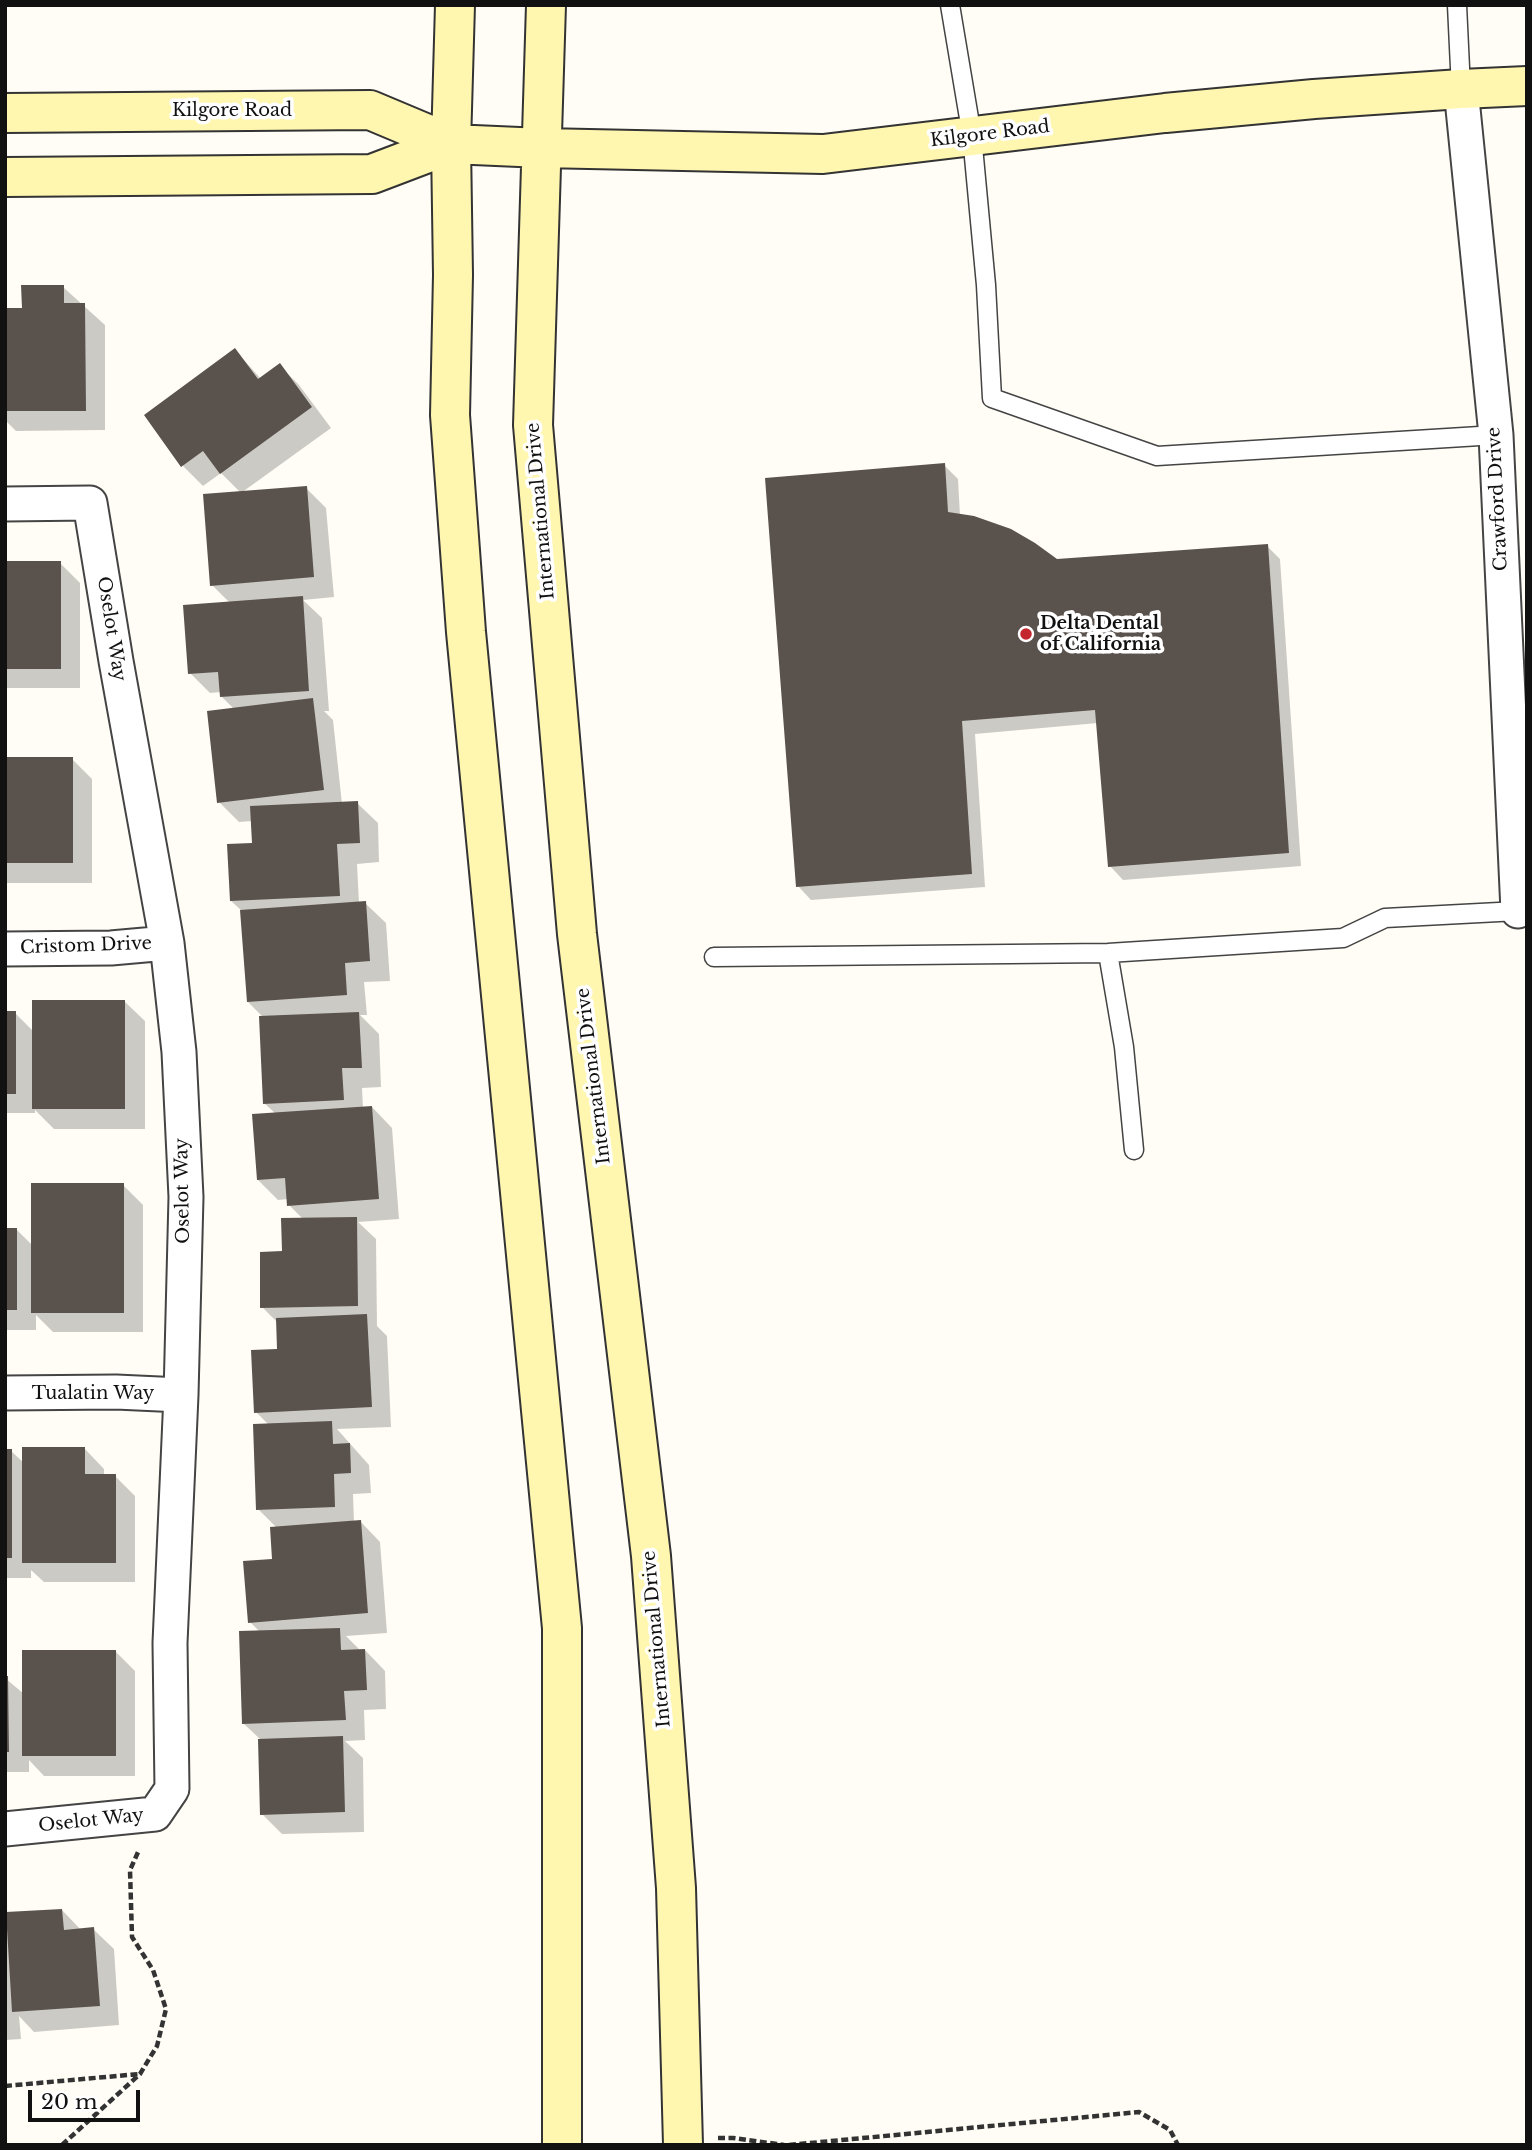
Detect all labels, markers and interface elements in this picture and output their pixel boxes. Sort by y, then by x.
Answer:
street label: Kilgore Road [172,100,292,122]
street label: Kilgore Road [929,116,1051,152]
street label: International Drive [523,422,559,600]
street label: Crawford Drive [1483,426,1513,572]
street label: Oselot Way [92,575,130,683]
place label: Delta Dental of California [1040,613,1161,656]
marker: Delta Dental of California [1018,626,1034,642]
street label: Cristom Drive [20,933,152,959]
street label: International Drive [572,987,616,1165]
street label: Oselot Way [171,1138,195,1244]
street label: Tualatin Way [32,1383,154,1405]
street label: International Drive [639,1550,675,1728]
street label: Oselot Way [37,1805,145,1837]
scale bar [32,2076,144,2120]
text: 20 m [41,2089,98,2115]

